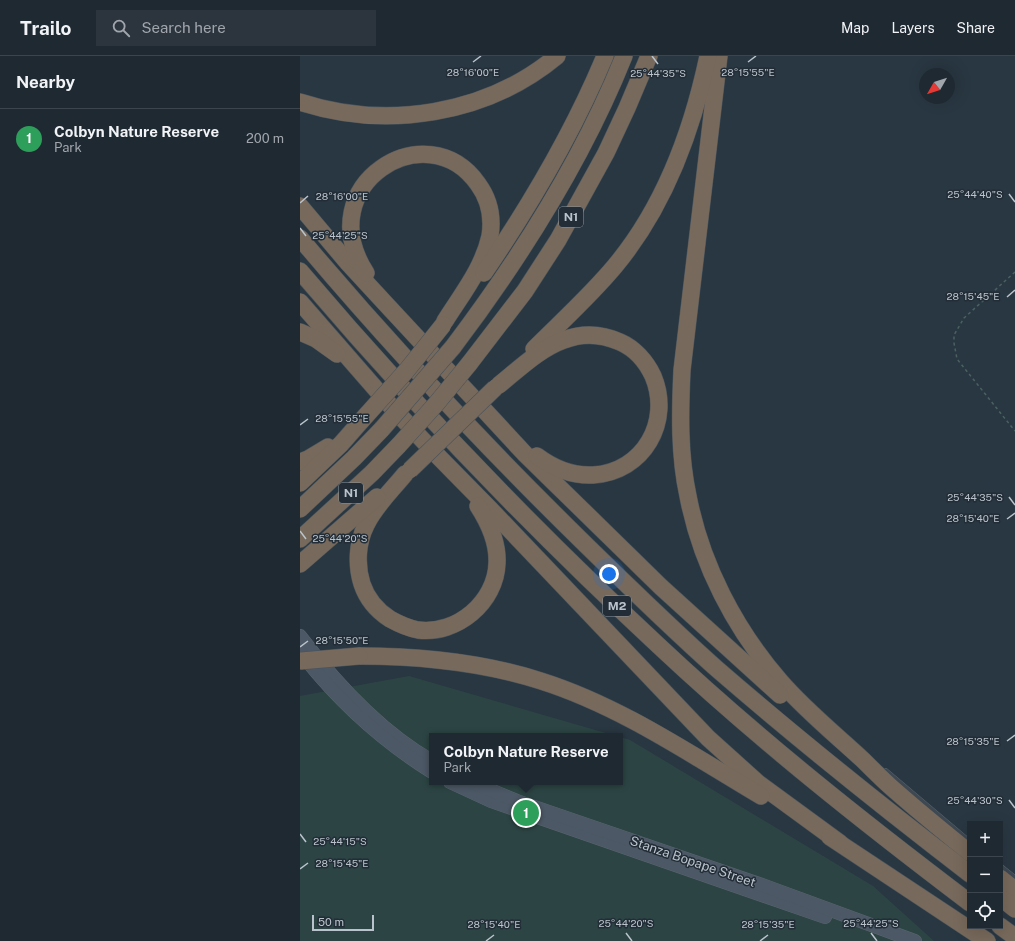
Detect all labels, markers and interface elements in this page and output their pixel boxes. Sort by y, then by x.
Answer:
search box [96,10,376,46]
text: Trailo [20,17,72,39]
icon: search [110,17,132,39]
text: Search here [142,19,226,36]
text: Map [841,20,869,36]
text: Layers [891,20,935,36]
text: Share [957,20,995,36]
text: 28°16'00"E [447,66,499,78]
text: 28°15'55"E [721,66,775,78]
text: 25°44'35"S [630,67,686,79]
north arrow [919,68,955,104]
text: Nearby [16,72,75,92]
text: Colbyn Nature Reserve [54,123,219,140]
text: 1 [26,131,32,146]
text: 200 m [246,131,284,146]
text: Park [54,140,82,155]
text: 25°44'40"S [947,188,1003,200]
text: 28°16'00"E [316,190,368,202]
road number: N1 [559,207,583,227]
text: 25°44'25"S [312,229,368,241]
text: 28°15'45"E [946,290,1000,302]
text: 28°15'55"E [315,412,369,424]
road number: N1 [339,483,363,503]
text: 25°44'35"S [947,491,1003,503]
text: 28°15'40"E [947,512,999,524]
text: 25°44'20"S [312,532,368,544]
your location [599,564,619,584]
road number: M2 [603,596,631,616]
text: 28°15'50"E [315,634,369,646]
popup [429,733,623,785]
text: 28°15'35"E [946,735,1000,747]
text: Colbyn Nature Reserve [443,743,609,760]
text: Park [443,760,471,775]
text: 25°44'30"S [947,794,1003,806]
pin: 1 [513,798,539,828]
map controls [967,821,1003,929]
button: + [967,821,1003,857]
street label: Stanza Bopape Street [628,833,758,890]
text: 25°44'15"S [313,835,367,847]
text: 28°15'45"E [315,857,369,869]
button: − [967,857,1003,893]
button: locate [967,893,1003,929]
scale bar [312,913,374,932]
text: 50 m [318,916,344,928]
text: 25°44'20"S [598,917,654,929]
text: 25°44'25"S [843,917,899,929]
text: 28°15'40"E [468,918,520,930]
text: 28°15'35"E [741,918,795,930]

